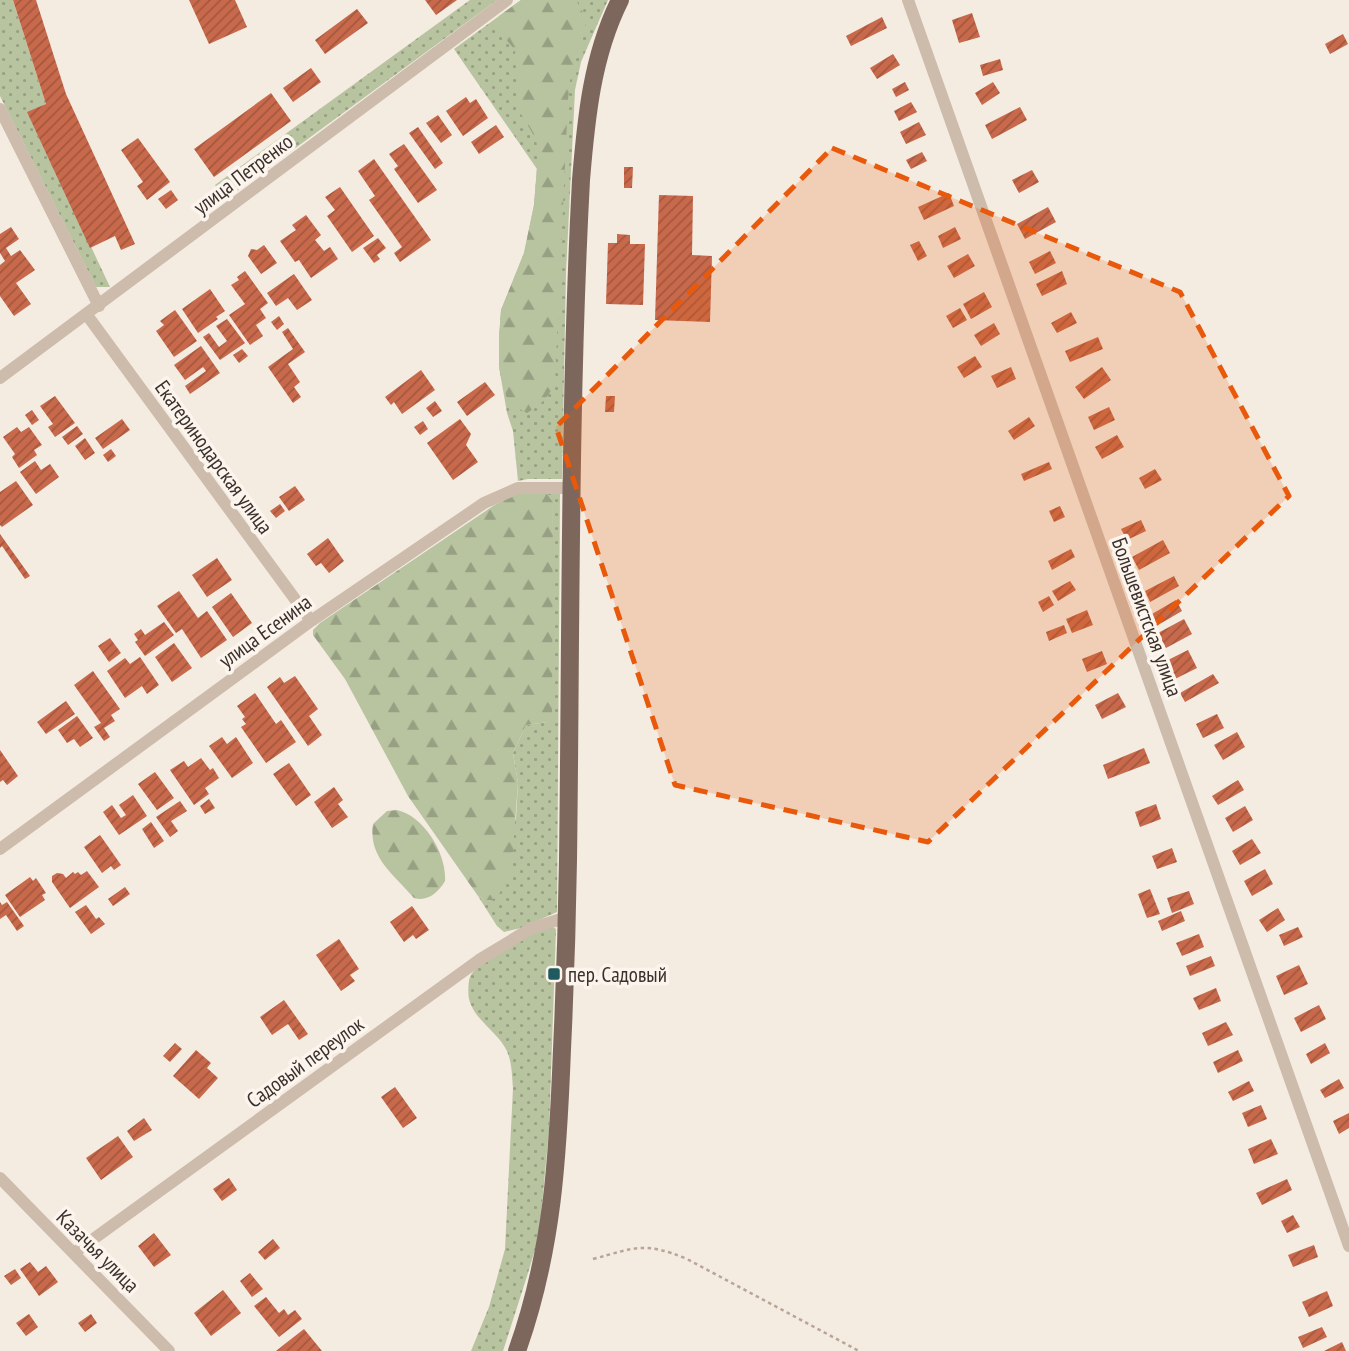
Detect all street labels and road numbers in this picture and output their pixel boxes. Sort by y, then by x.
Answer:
street label: улица Петренко [188,128,298,220]
street label: Екатеринодарская улица [149,375,279,539]
street label: Большевистская улица [1106,534,1188,700]
street label: улица Есенина [213,588,317,674]
street label: Садовый переулок [241,1010,369,1114]
street label: Казачья улица [51,1204,145,1298]

